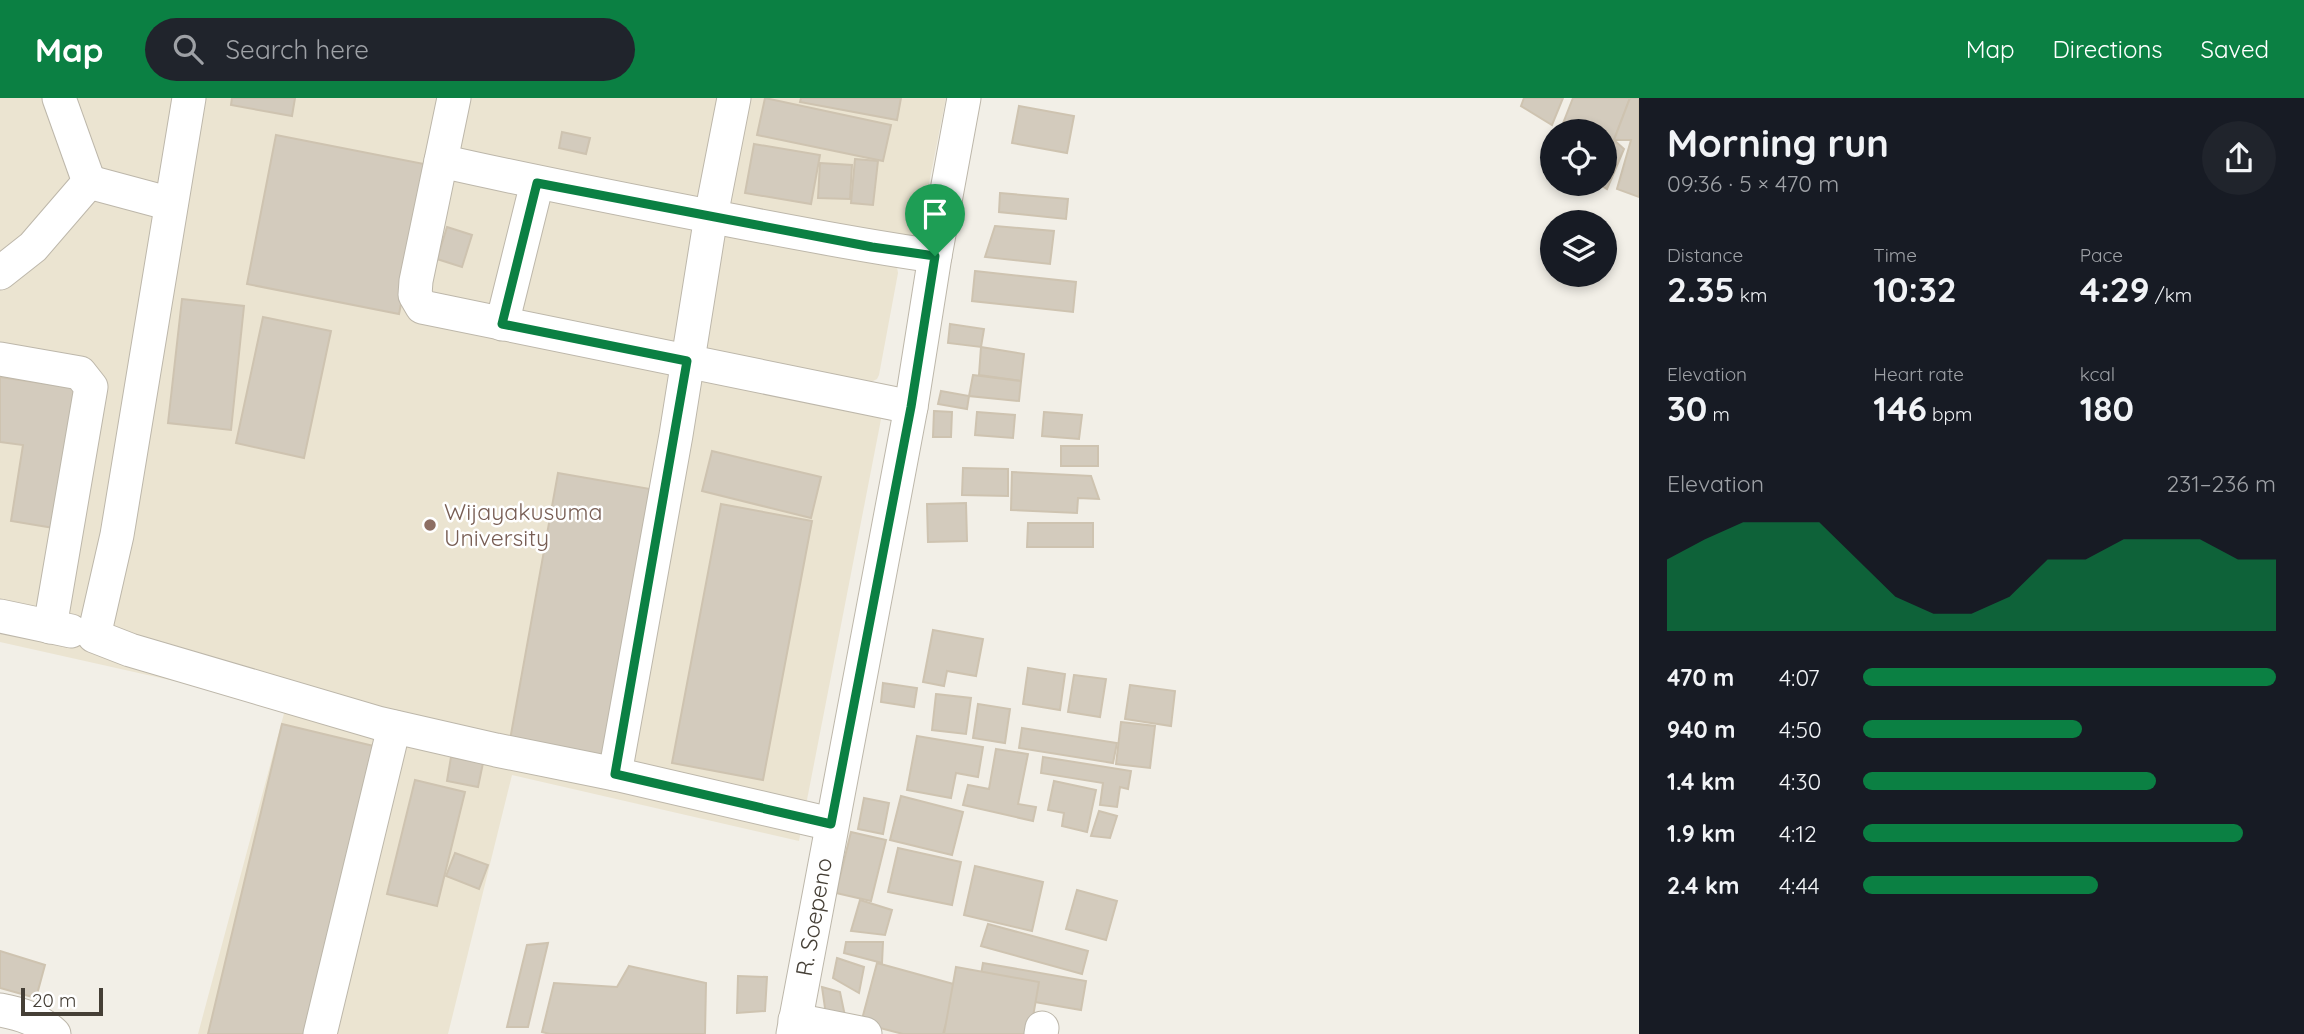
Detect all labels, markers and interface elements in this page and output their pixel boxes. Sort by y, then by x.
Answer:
search box [145,18,635,81]
text: Map [35,29,103,70]
icon: search [169,30,207,68]
text: Search here [225,33,369,66]
text: Map [1966,34,2015,64]
text: Directions [2053,34,2163,64]
text: Saved [2201,34,2269,64]
map controls [1540,119,1617,287]
button: locate [1540,119,1617,196]
text: Morning run [1667,119,1889,167]
button: share [2202,121,2276,195]
text: 09:36 · 5 × 470 m [1667,169,1839,198]
pin [905,184,965,256]
icon: arrive [916,195,954,233]
button: layers [1540,210,1617,287]
text: Distance [1667,243,1743,267]
text: Time [1873,243,1917,267]
text: Pace [2080,243,2123,267]
text: 2.35 [1667,267,1735,311]
text: 10:32 [1873,267,1957,311]
text: 4:29 [2080,267,2150,311]
text: km [1735,283,1767,307]
text: /km [2150,283,2192,307]
text: Elevation [1667,362,1747,386]
text: Heart rate [1873,362,1964,386]
text: kcal [2080,362,2115,386]
text: 30 [1667,386,1707,430]
text: 146 [1873,386,1927,430]
text: 180 [2080,386,2134,430]
text: m [1707,402,1730,426]
text: bpm [1927,402,1972,426]
text: Elevation [1667,469,1764,498]
text: 231–236 m [2167,469,2276,498]
place label: Wijayakusuma University [444,497,602,552]
marker: Wijayakusuma University [422,517,438,533]
text: 470 m [1667,663,1734,692]
text: 4:07 [1779,663,1820,692]
text: 940 m [1667,715,1735,744]
text: 4:50 [1779,715,1822,744]
text: 1.4 km [1667,767,1735,796]
text: 4:30 [1779,767,1821,796]
text: 1.9 km [1667,819,1735,848]
text: 4:12 [1779,819,1817,848]
street label: R. Soepeno [789,855,838,978]
text: 2.4 km [1667,871,1739,900]
text: 4:44 [1779,871,1820,900]
scale bar [21,985,103,1017]
text: 20 m [32,988,76,1012]

